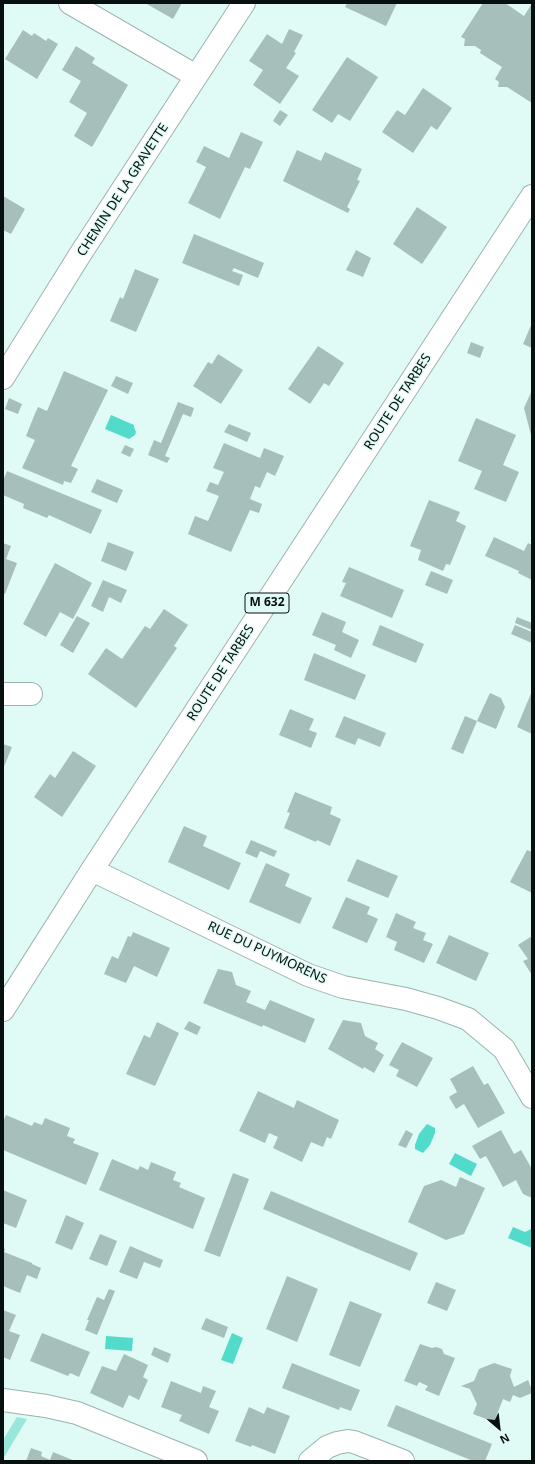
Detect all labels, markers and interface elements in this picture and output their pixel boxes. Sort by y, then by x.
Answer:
street label: CHEMIN DE LA GRAVETTE [74,121,172,259]
street label: ROUTE DE TARBES [361,351,435,453]
road number: M 632 [245,593,289,613]
street label: ROUTE DE TARBES [184,622,258,724]
street label: RUE DU PUYMORENS [205,919,329,987]
north arrow [479,1408,519,1448]
text: N [497,1430,512,1448]

